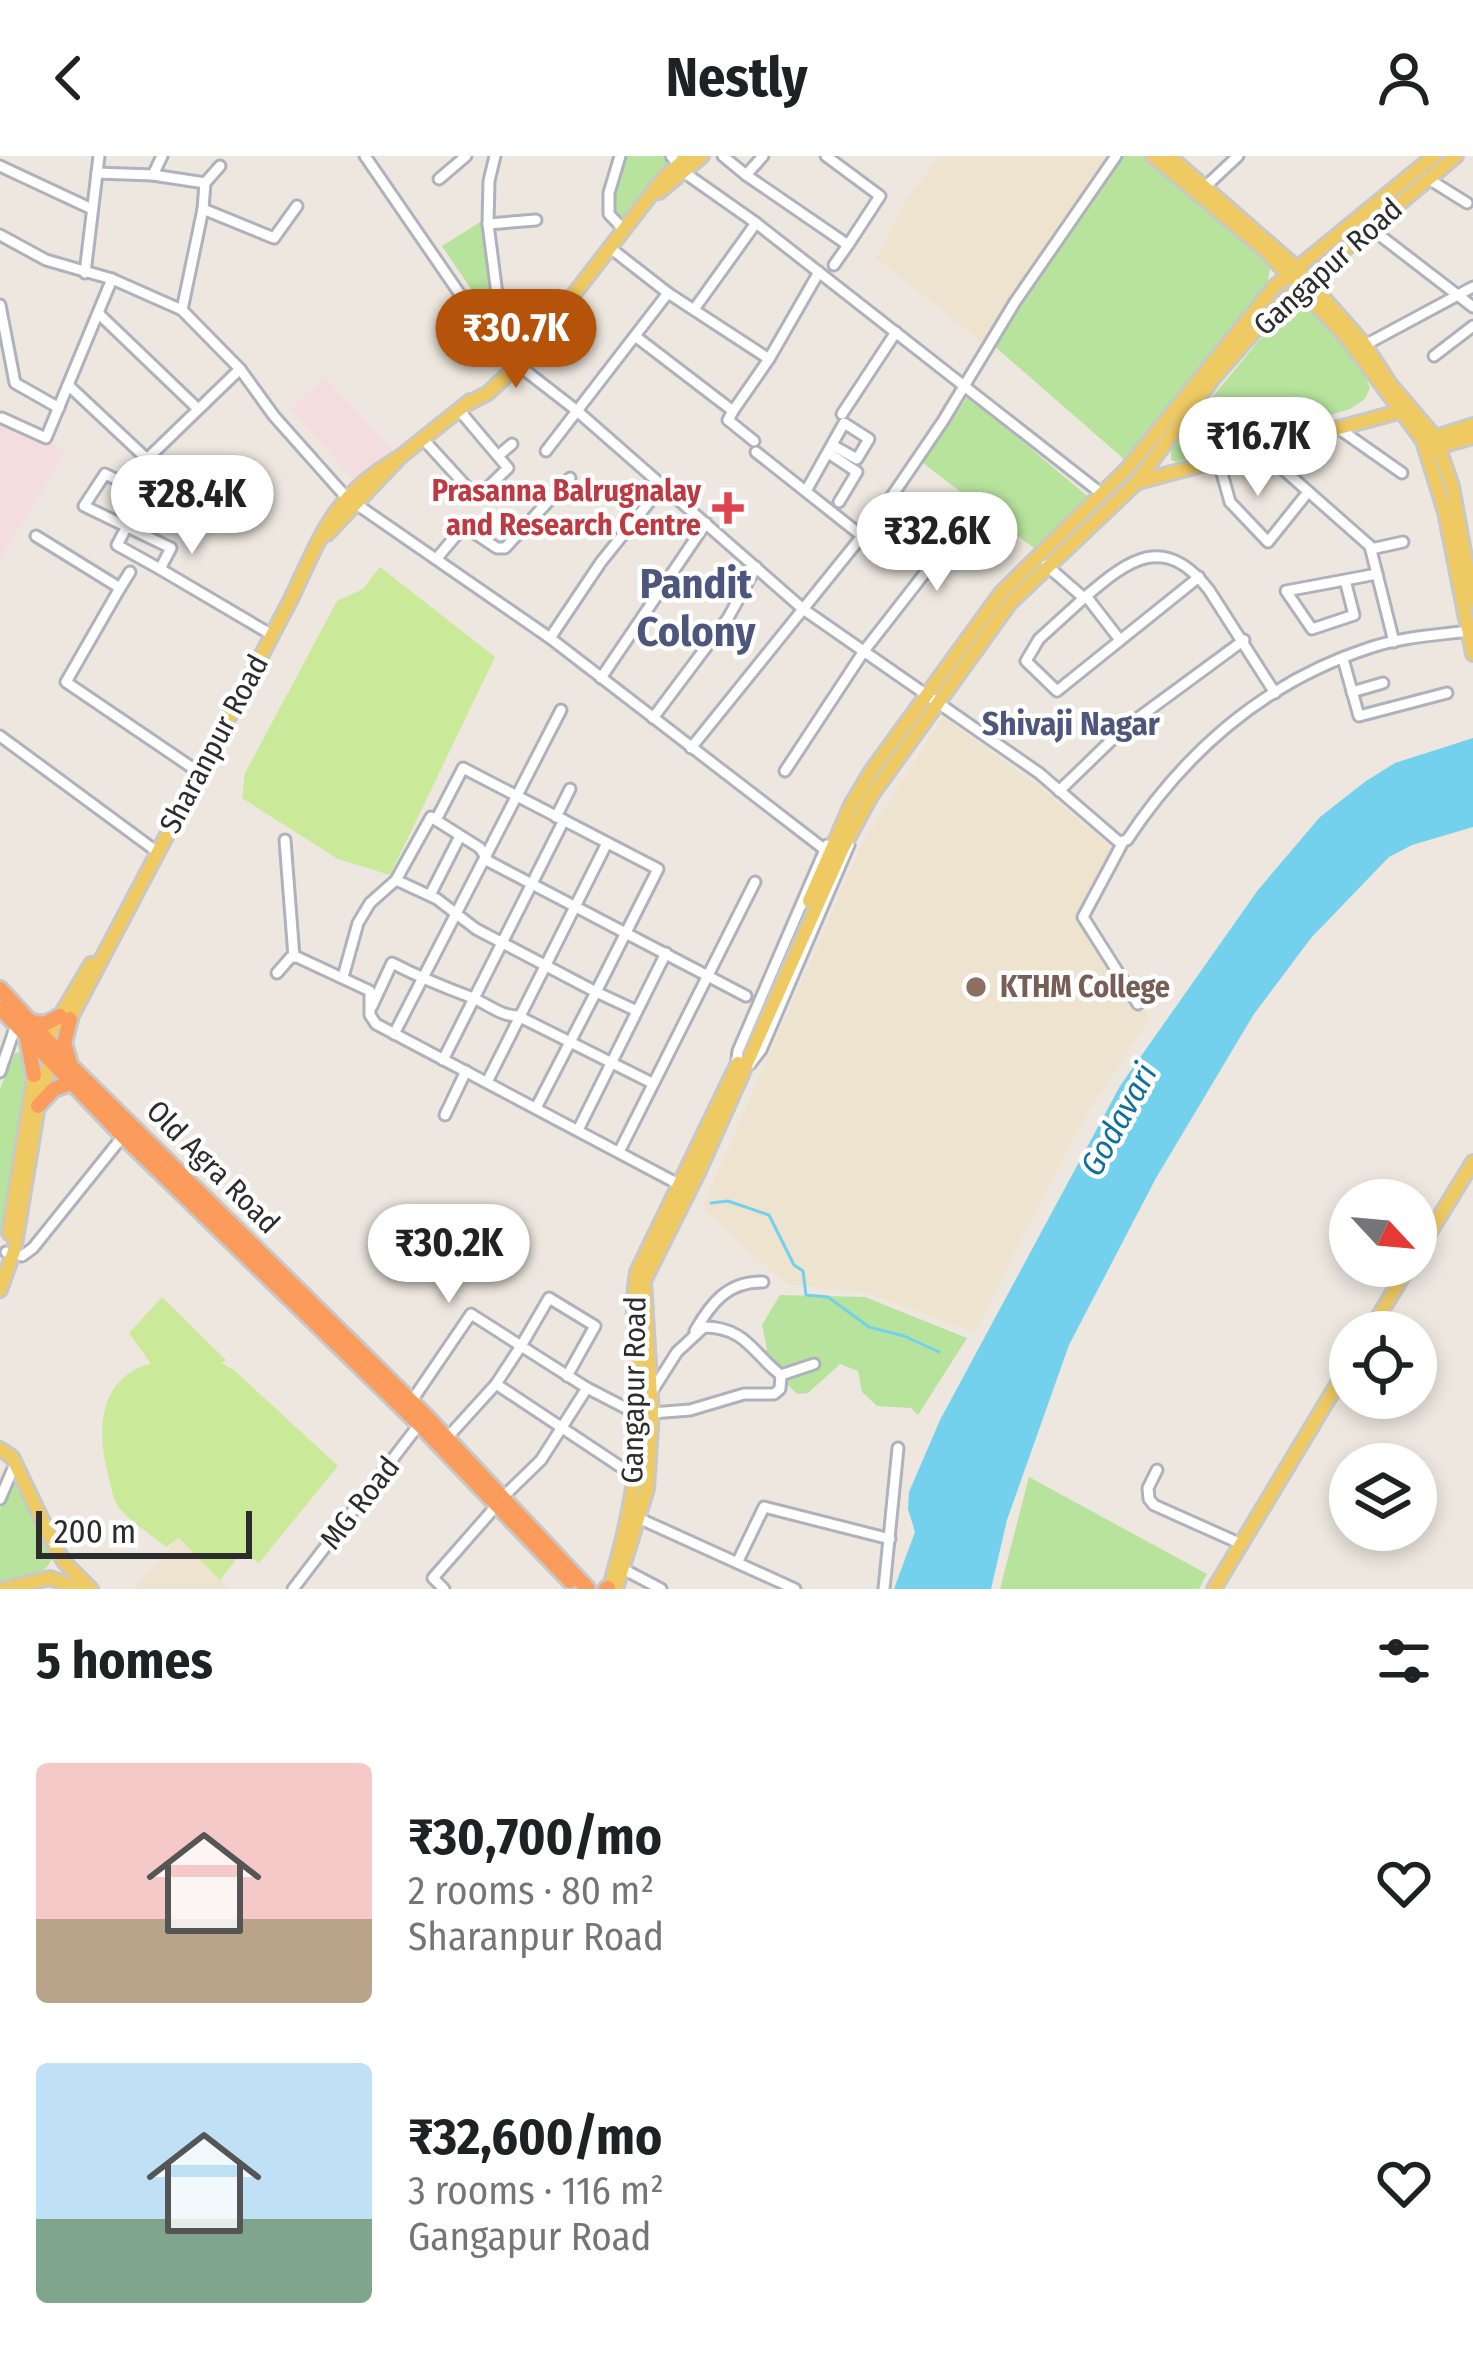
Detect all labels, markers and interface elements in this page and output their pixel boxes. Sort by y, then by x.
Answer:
icon: back [36,45,102,111]
icon: person [1371,45,1437,111]
text: Nestly [666,46,807,110]
street label: Gangapur Road [1246,191,1410,343]
pin: ₹30.7K [418,289,614,391]
text: ₹30.7K [462,305,570,351]
pin: ₹16.7K [1160,397,1356,499]
text: ₹16.7K [1206,413,1310,459]
pin: ₹28.4K [94,455,290,557]
text: ₹28.4K [138,471,246,517]
place label: Prasanna Balrugnalay and Research Centre [432,473,702,543]
marker: Prasanna Balrugnalay and Research Centre [712,492,744,524]
pin: ₹32.6K [839,492,1035,594]
text: ₹32.6K [884,508,990,554]
district label: Pandit Colony [636,559,757,657]
street label: Sharanpur Road [152,649,276,839]
district label: Shivaji Nagar [982,704,1161,744]
place label: KTHM College [1000,969,1170,1005]
marker: KTHM College [963,974,989,1000]
water label: Godavari [1072,1056,1166,1183]
street label: Old Agra Road [139,1093,287,1241]
north arrow [1329,1179,1437,1287]
map controls [1329,1179,1437,1551]
pin: ₹30.2K [351,1204,547,1306]
text: ₹30.2K [395,1220,503,1266]
street label: Gangapur Road [614,1296,654,1484]
button: locate [1329,1311,1437,1419]
button: layers [1329,1443,1437,1551]
street label: MG Road [313,1450,407,1556]
scale bar [36,1505,252,1558]
text: 200 m [54,1512,136,1552]
icon: filters [1371,1628,1437,1694]
text: 5 homes [36,1630,213,1692]
text: ₹30,700/mo [408,1806,662,1868]
icon: home [132,1811,276,1955]
icon: heart [1371,1850,1437,1916]
text: 2 rooms · 80 m² [408,1868,654,1914]
text: Sharanpur Road [408,1914,664,1960]
text: ₹32,600/mo [408,2106,662,2168]
icon: home [132,2111,276,2255]
icon: heart [1371,2150,1437,2216]
text: 3 rooms · 116 m² [408,2168,664,2214]
text: Gangapur Road [408,2214,651,2260]

